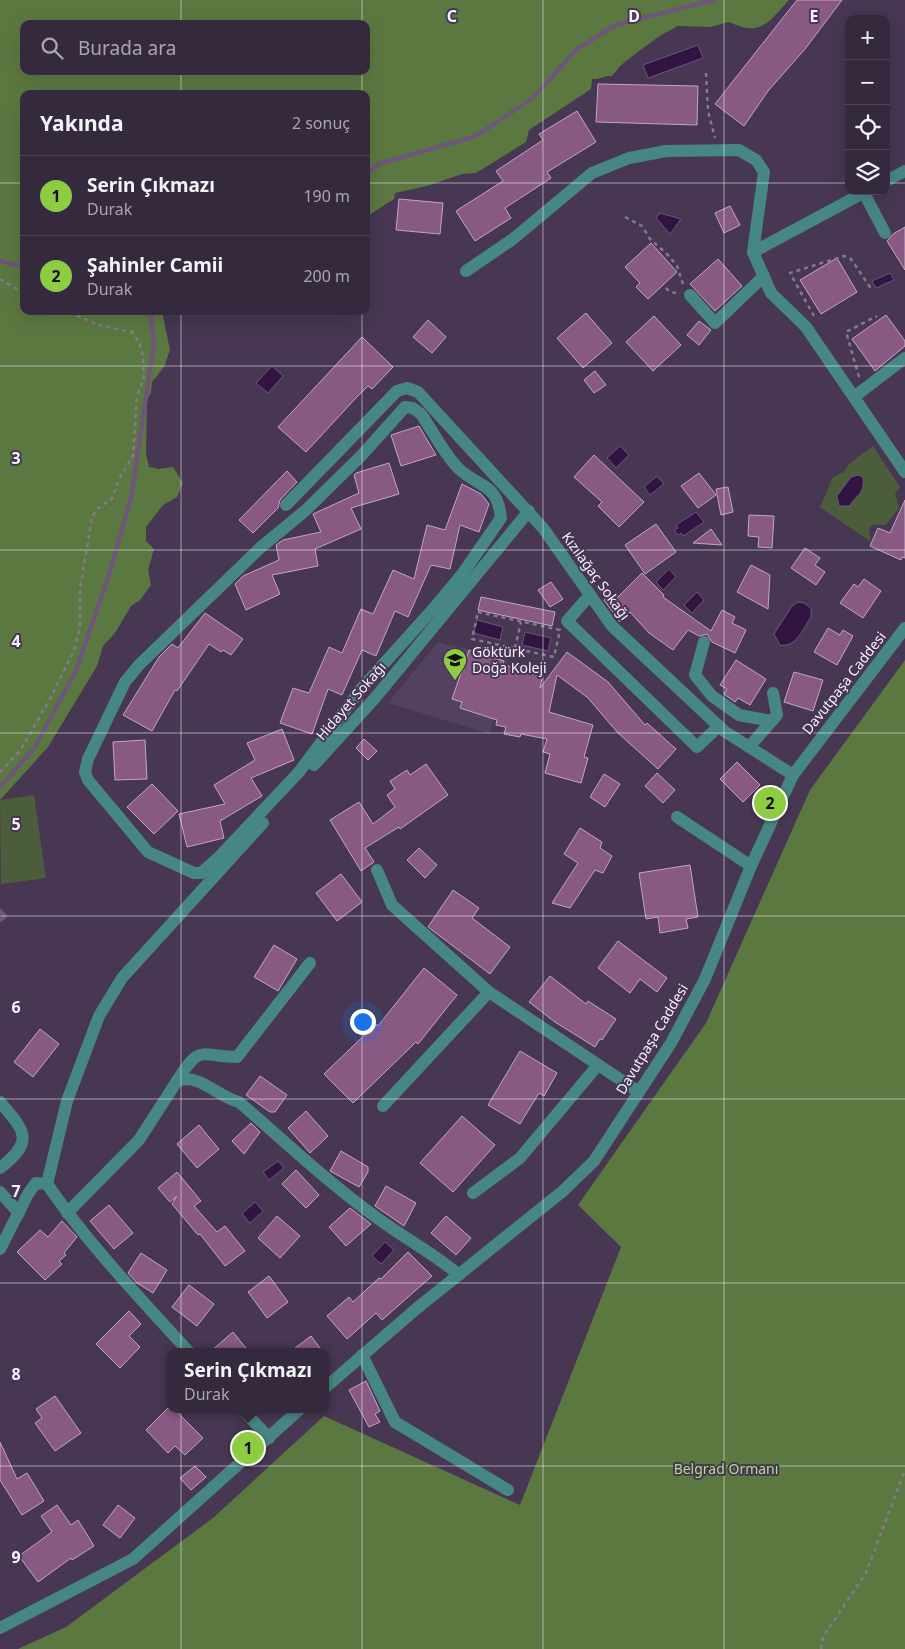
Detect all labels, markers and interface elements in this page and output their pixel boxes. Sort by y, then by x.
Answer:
text: C [447,5,457,27]
text: D [628,5,640,27]
text: E [810,5,819,27]
map controls [845,15,890,195]
button: + [845,15,890,60]
search box [20,20,370,75]
icon: search [38,34,66,62]
text: Burada ara [78,35,176,61]
button: − [845,60,890,105]
button: locate [845,105,890,150]
text: Yakında [40,109,123,137]
text: 2 sonuç [292,112,350,134]
button: layers [845,150,890,195]
text: Serin Çıkmazı [87,172,215,198]
text: 1 [51,185,61,207]
text: 190 m [303,185,350,207]
text: Durak [87,198,132,220]
text: Şahinler Camii [87,252,223,278]
text: 2 [51,265,61,287]
text: 200 m [303,265,350,287]
text: Durak [87,278,132,300]
text: 3 [11,447,21,469]
street label: Kızılağaç Sokağı [558,528,635,624]
street label: Davutpaşa Caddesi [797,627,890,738]
text: 4 [11,630,21,652]
place label: Göktürk Doğa Koleji [472,642,547,677]
school or university icon: Göktürk Doğa Koleji [442,647,468,681]
street label: Hidayet Sokağı [311,657,390,744]
pin: 2 [754,784,786,822]
text: 5 [11,813,21,835]
street label: Davutpaşa Caddesi [611,980,692,1098]
text: 6 [11,996,21,1018]
your location [350,1009,376,1035]
text: 7 [11,1180,21,1202]
popup [167,1348,329,1413]
text: Serin Çıkmazı [184,1357,312,1383]
text: 8 [11,1363,21,1385]
text: Durak [184,1383,229,1405]
pin: 1 [232,1429,264,1467]
park label: Belgrad Ormanı [674,1459,778,1478]
text: 9 [11,1546,21,1568]

